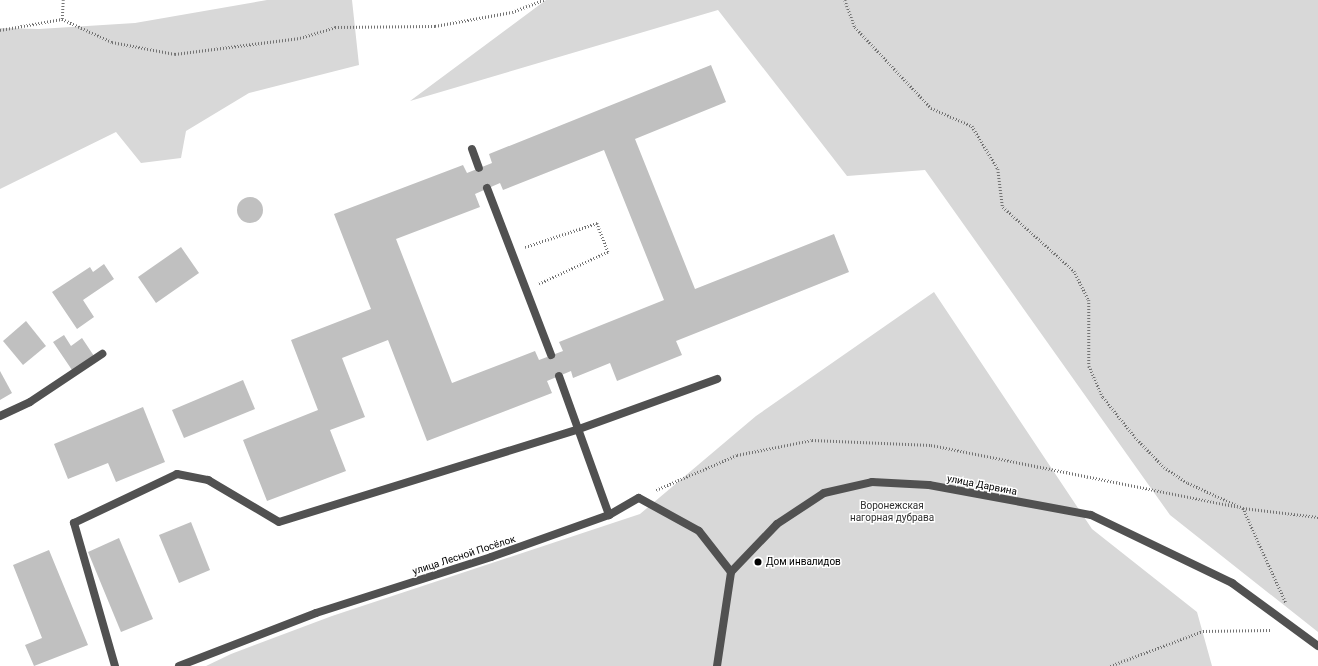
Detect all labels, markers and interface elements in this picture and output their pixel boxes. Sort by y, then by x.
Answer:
street label: улица Дарвина [946,472,1018,498]
park label: Воронежская нагорная дубрава [850,499,934,522]
street label: улица Лесной Посёлок [411,533,517,577]
place label: Дом инвалидов [766,556,841,568]
marker: Дом инвалидов [753,557,763,567]

